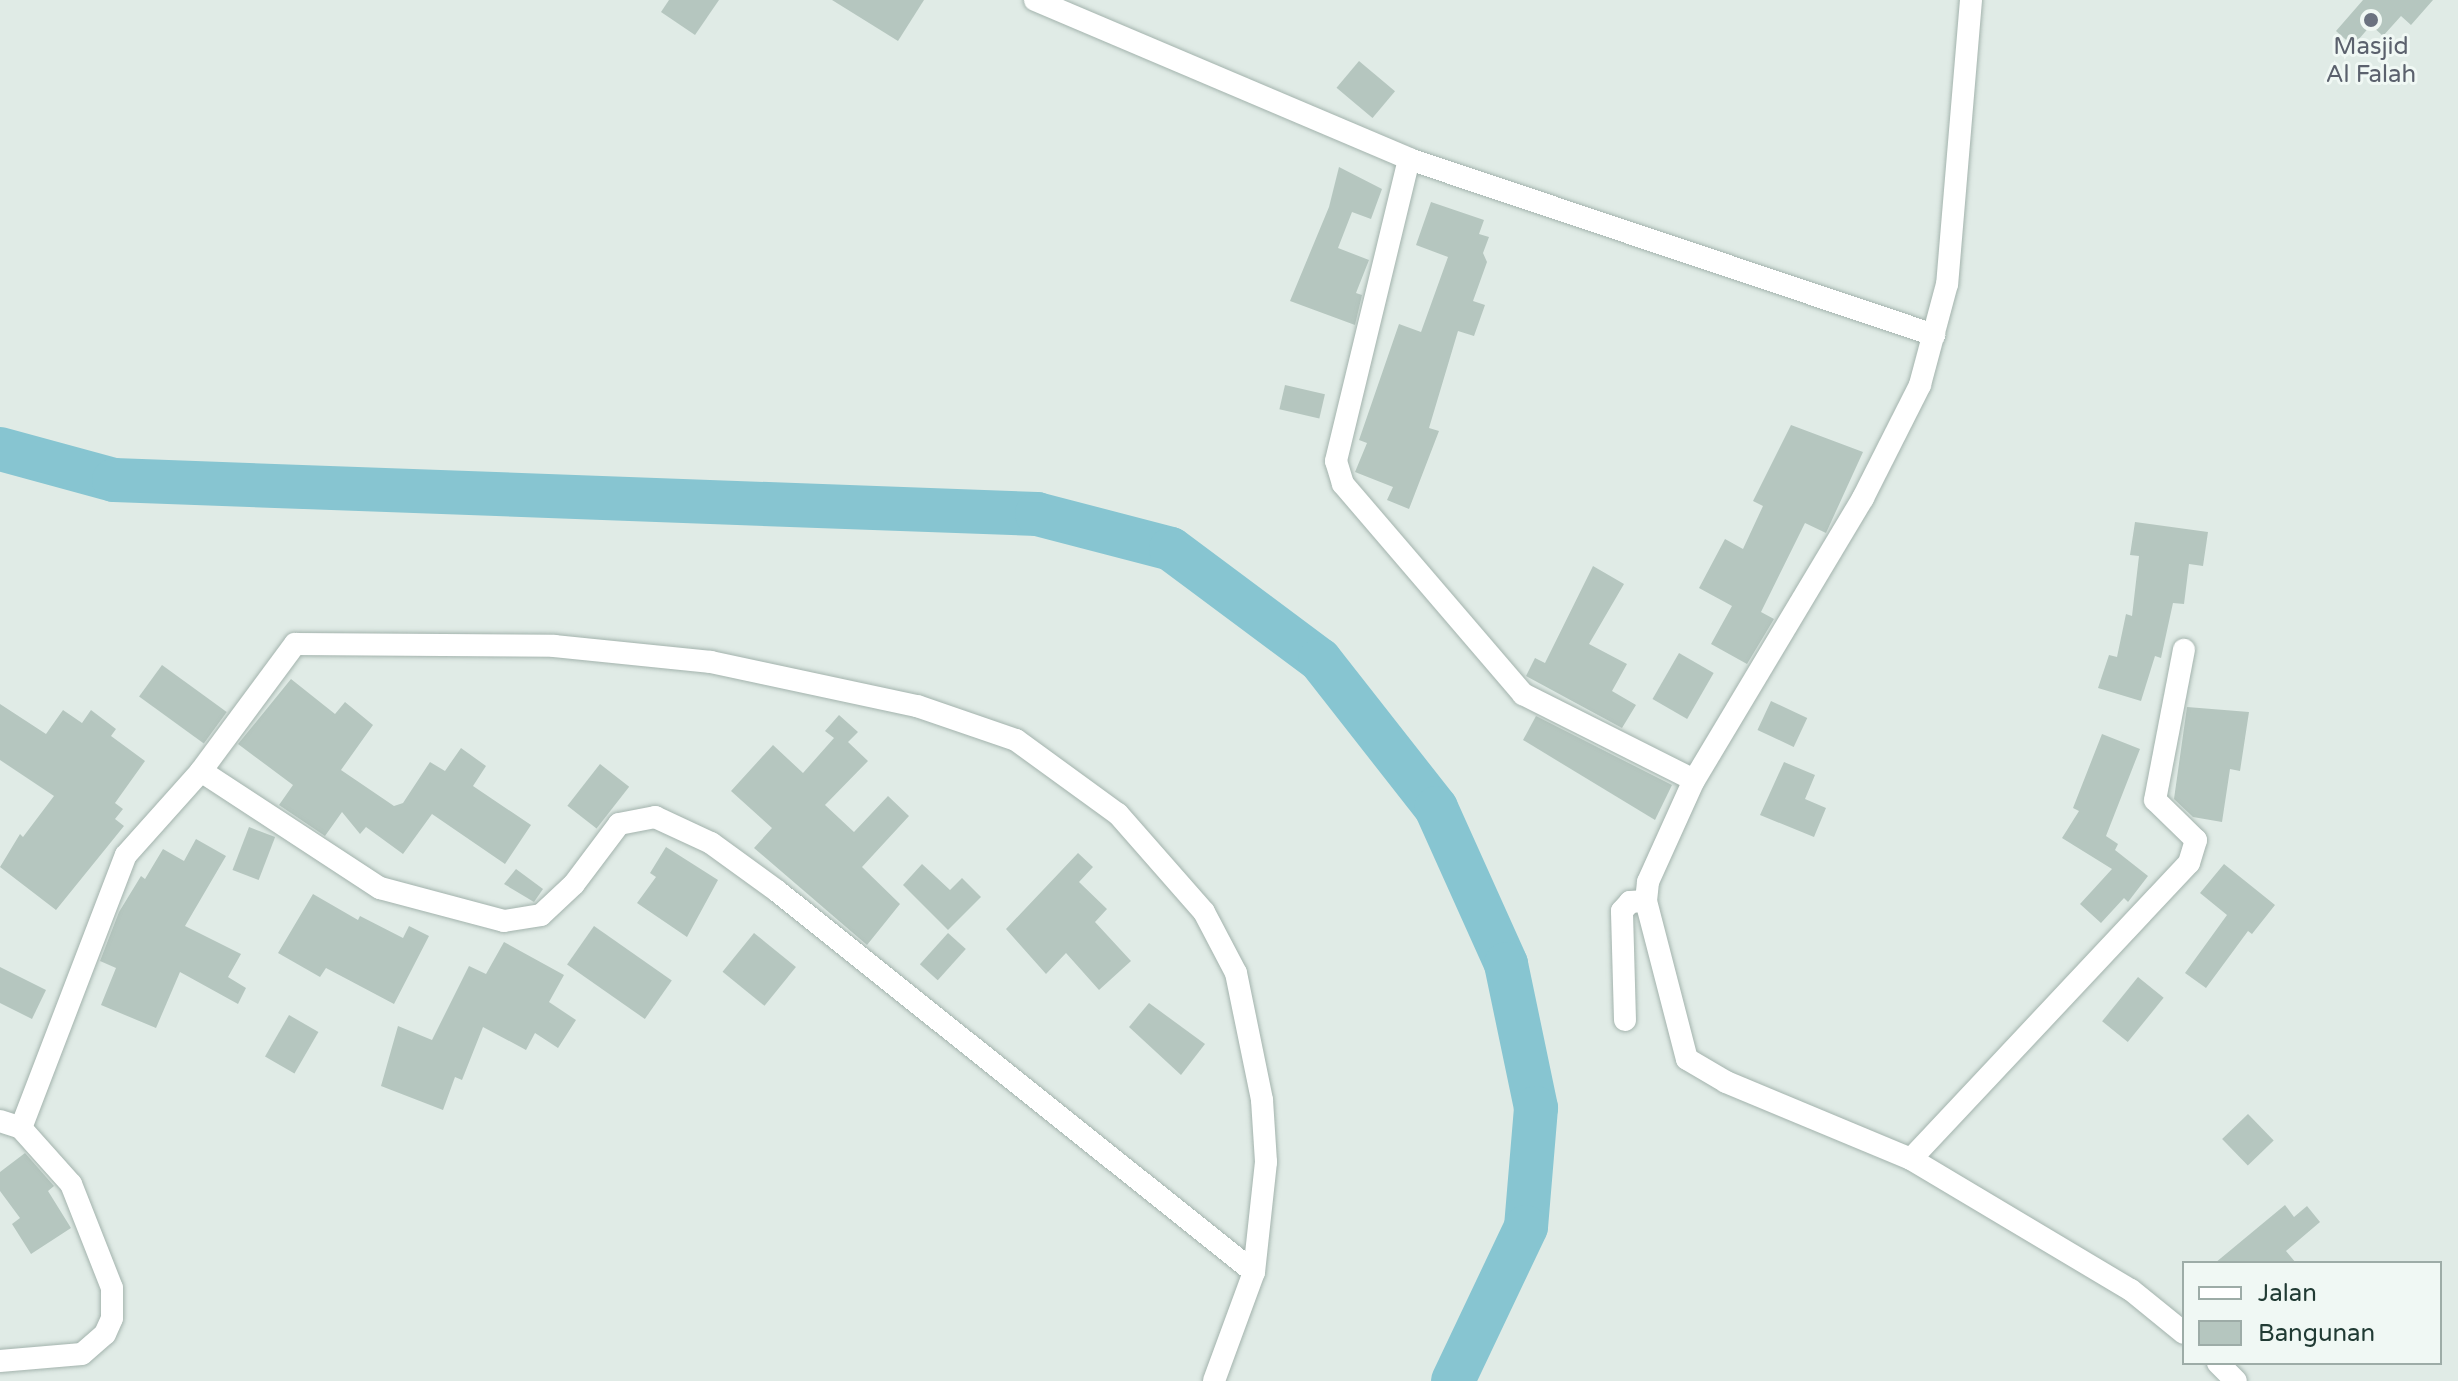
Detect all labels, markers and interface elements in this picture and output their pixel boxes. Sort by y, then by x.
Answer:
marker: Masjid Al Falah [2362,11,2380,29]
place label: Masjid Al Falah [2326,33,2416,89]
legend [2182,1261,2442,1365]
text: Jalan [2258,1279,2317,1308]
text: Bangunan [2258,1319,2375,1348]

